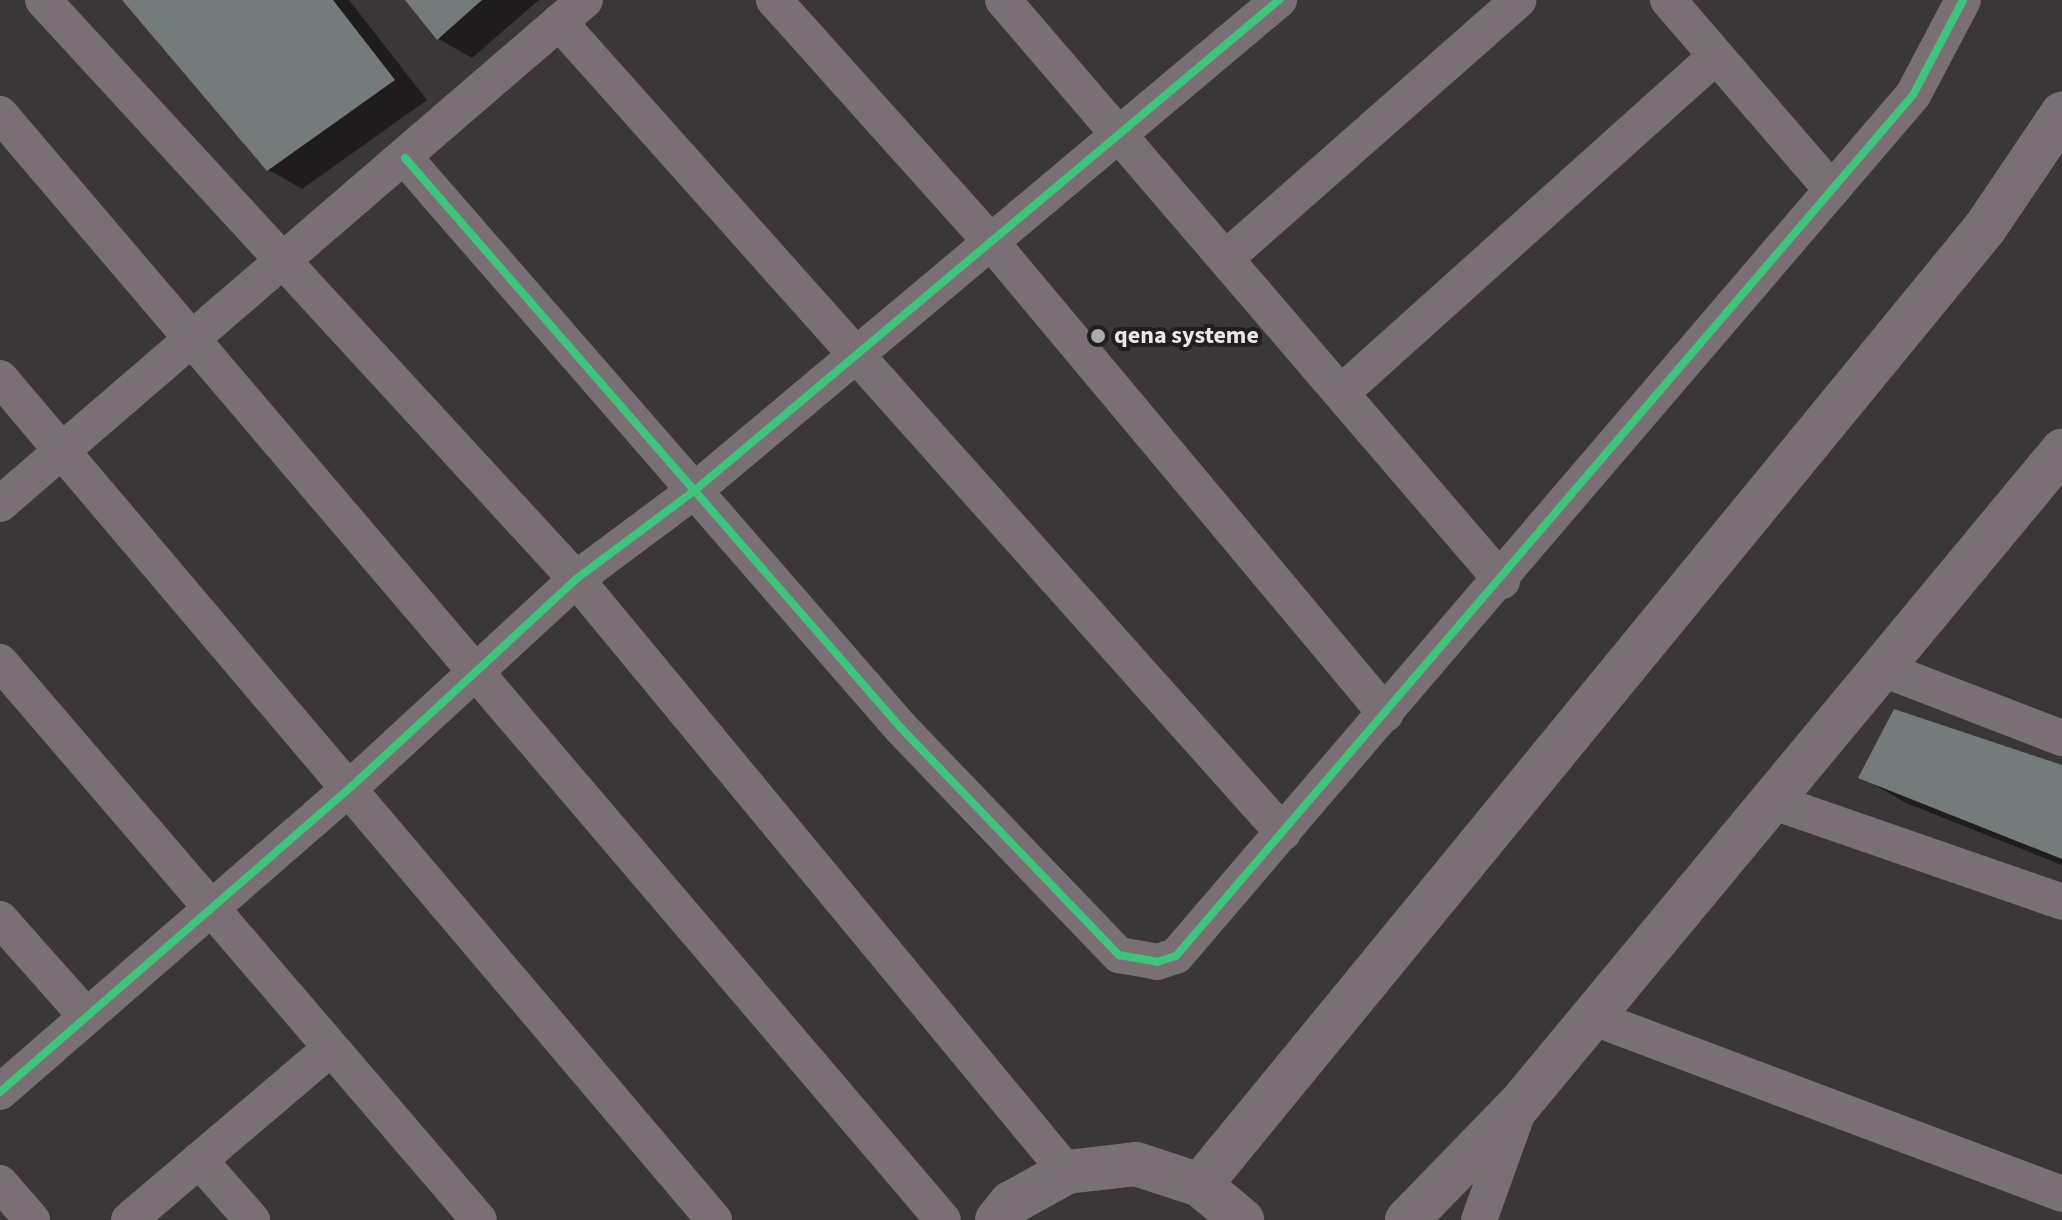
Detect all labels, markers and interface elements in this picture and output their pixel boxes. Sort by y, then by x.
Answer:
place label: qena systeme [1114,322,1259,350]
marker: qena systeme [1089,327,1107,345]

